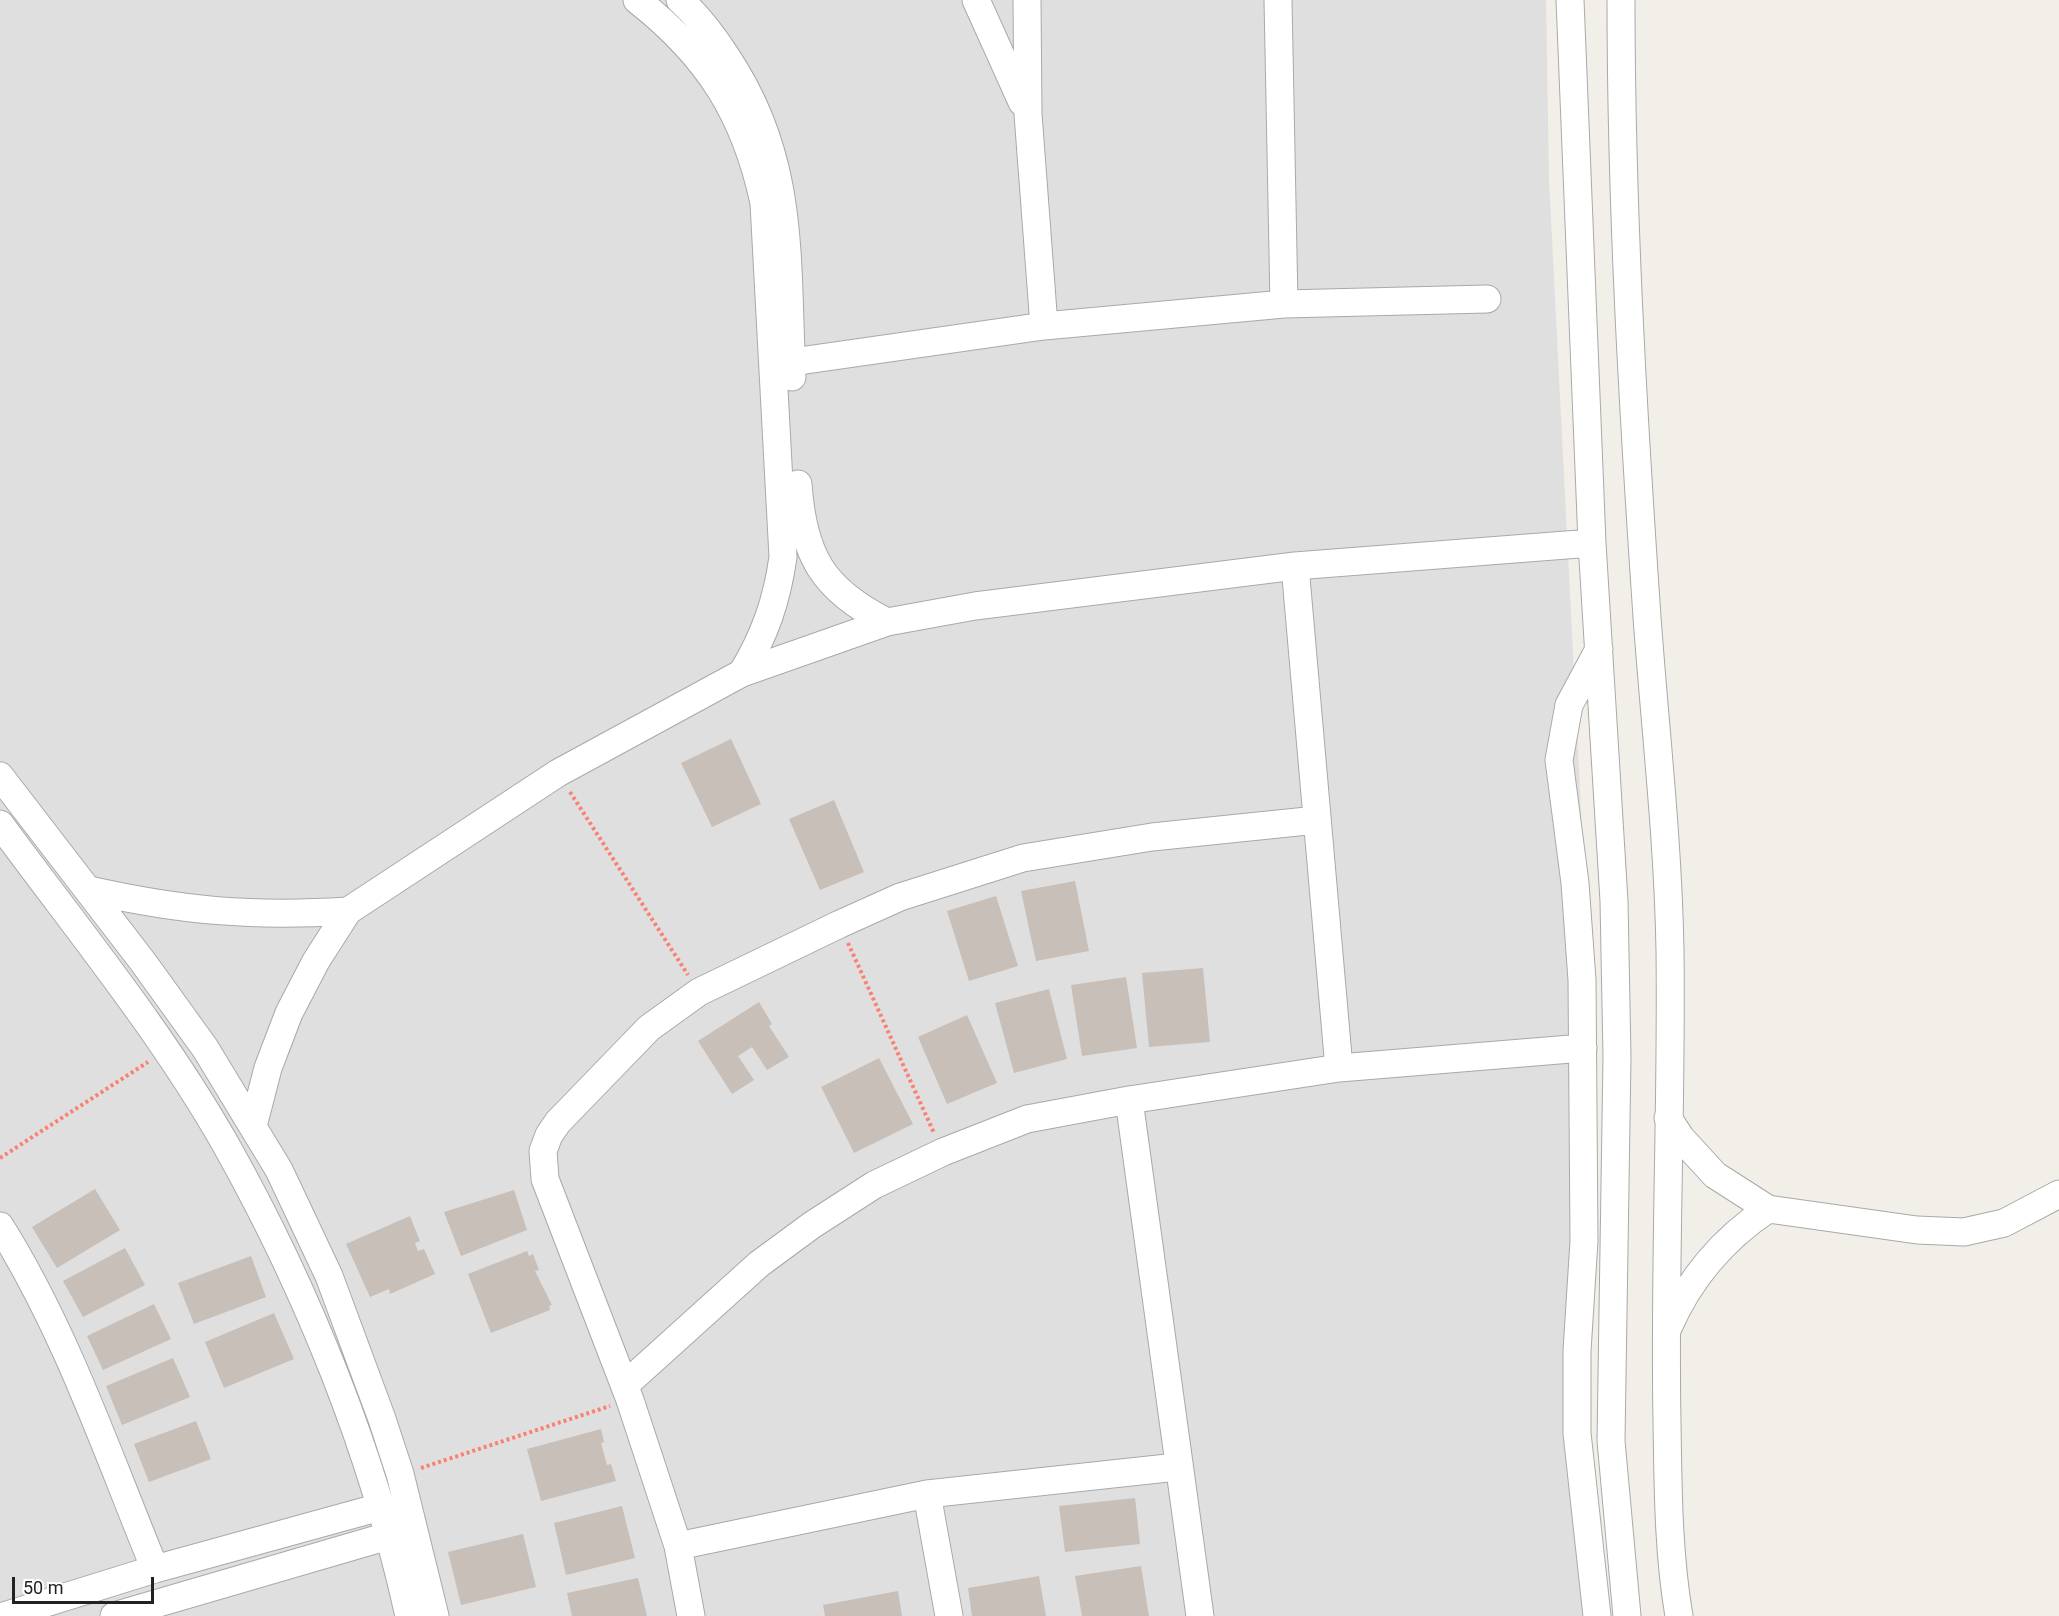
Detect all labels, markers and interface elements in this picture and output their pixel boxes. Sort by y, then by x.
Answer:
scale bar [15,1565,158,1603]
text: 50 m [23,1577,63,1598]

